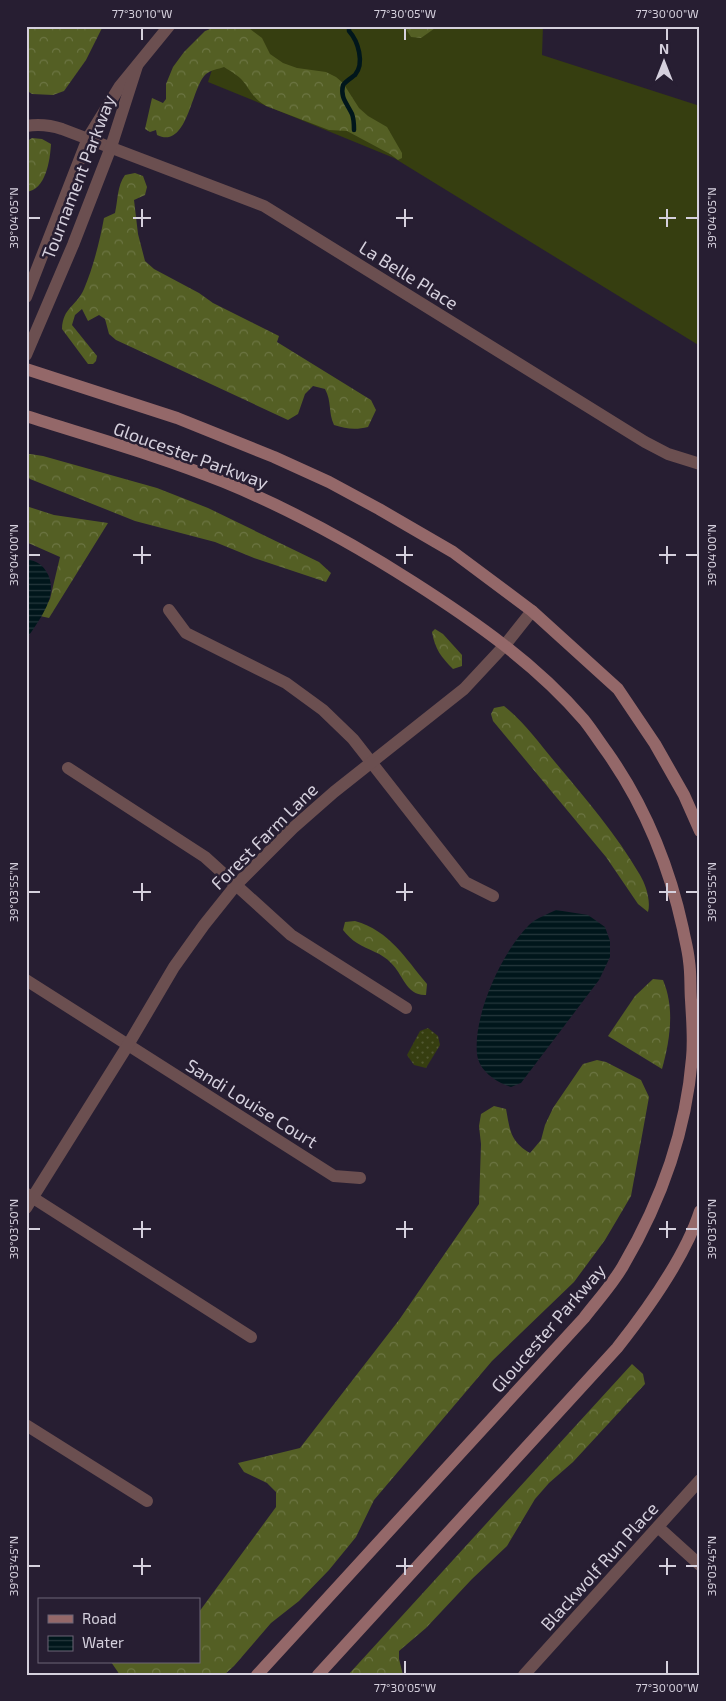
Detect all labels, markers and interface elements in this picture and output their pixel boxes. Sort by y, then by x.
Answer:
text: 77°30'10"W [112,6,172,20]
text: 77°30'05"W [374,6,436,20]
text: 77°30'00"W [635,6,699,20]
north arrow [638,38,688,88]
text: N [659,40,669,57]
street label: Tournament Parkway [37,91,120,262]
text: 39°04'05"N [6,187,20,249]
text: 39°04'05"N [704,187,718,249]
street label: La Belle Place [355,236,463,314]
street label: Gloucester Parkway [111,417,272,493]
text: 39°04'00"N [6,524,20,586]
text: 39°04'00"N [704,524,718,586]
street label: Forest Farm Lane [206,778,322,894]
text: 39°03'55"N [6,862,20,922]
text: 39°03'55"N [704,862,718,922]
street label: Sandi Louise Court [182,1054,322,1152]
text: 39°03'50"N [6,1199,20,1259]
text: 39°03'50"N [704,1199,718,1259]
street label: Gloucester Parkway [486,1259,610,1397]
street label: Blackwolf Run Place [536,1497,662,1635]
text: 39°03'45"N [6,1536,20,1596]
text: 39°03'45"N [704,1536,718,1596]
legend [38,1598,200,1664]
text: Road [82,1609,117,1627]
text: Water [82,1633,124,1651]
text: 77°30'05"W [374,1680,436,1694]
text: 77°30'00"W [635,1680,699,1694]

